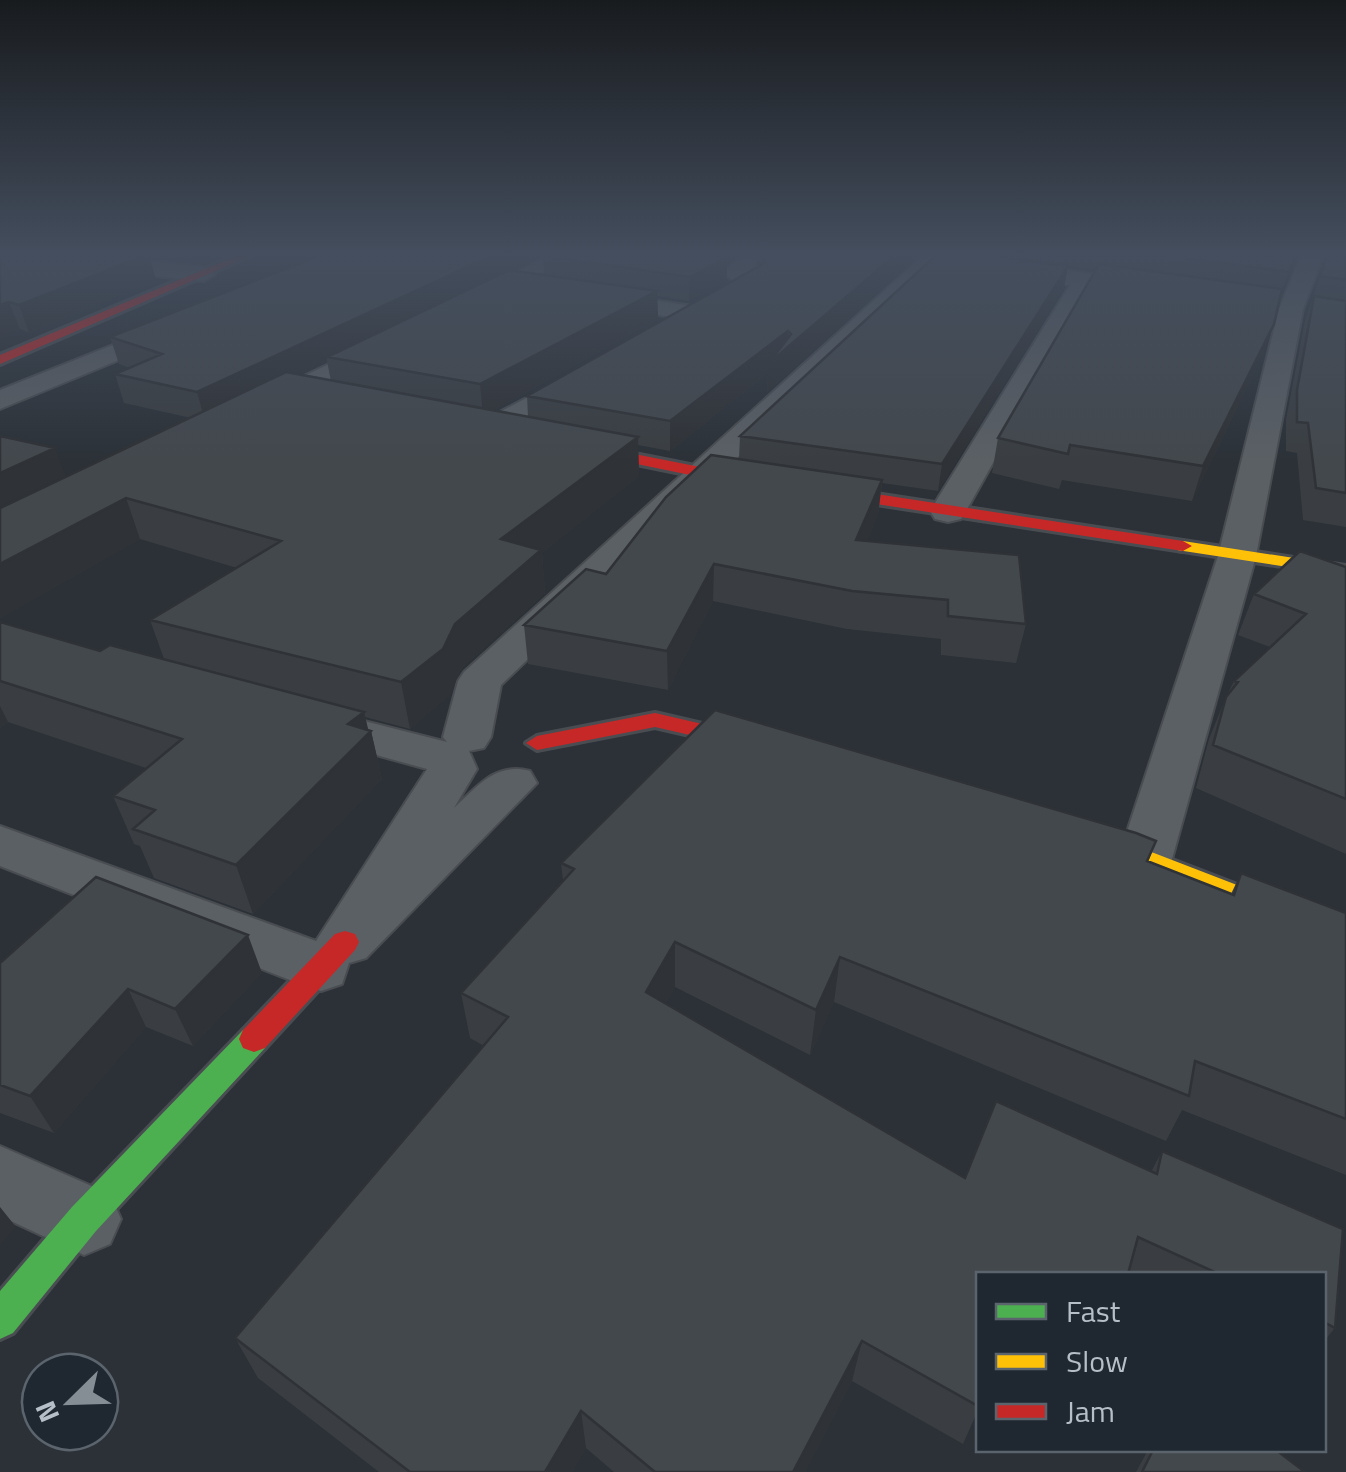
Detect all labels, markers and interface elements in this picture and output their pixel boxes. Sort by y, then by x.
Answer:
legend [976,1272,1326,1452]
text: Fast [1066,1288,1121,1334]
text: Slow [1066,1338,1128,1384]
north arrow [20,1352,120,1452]
text: Jam [1066,1388,1115,1434]
text: N [23,1395,70,1429]

